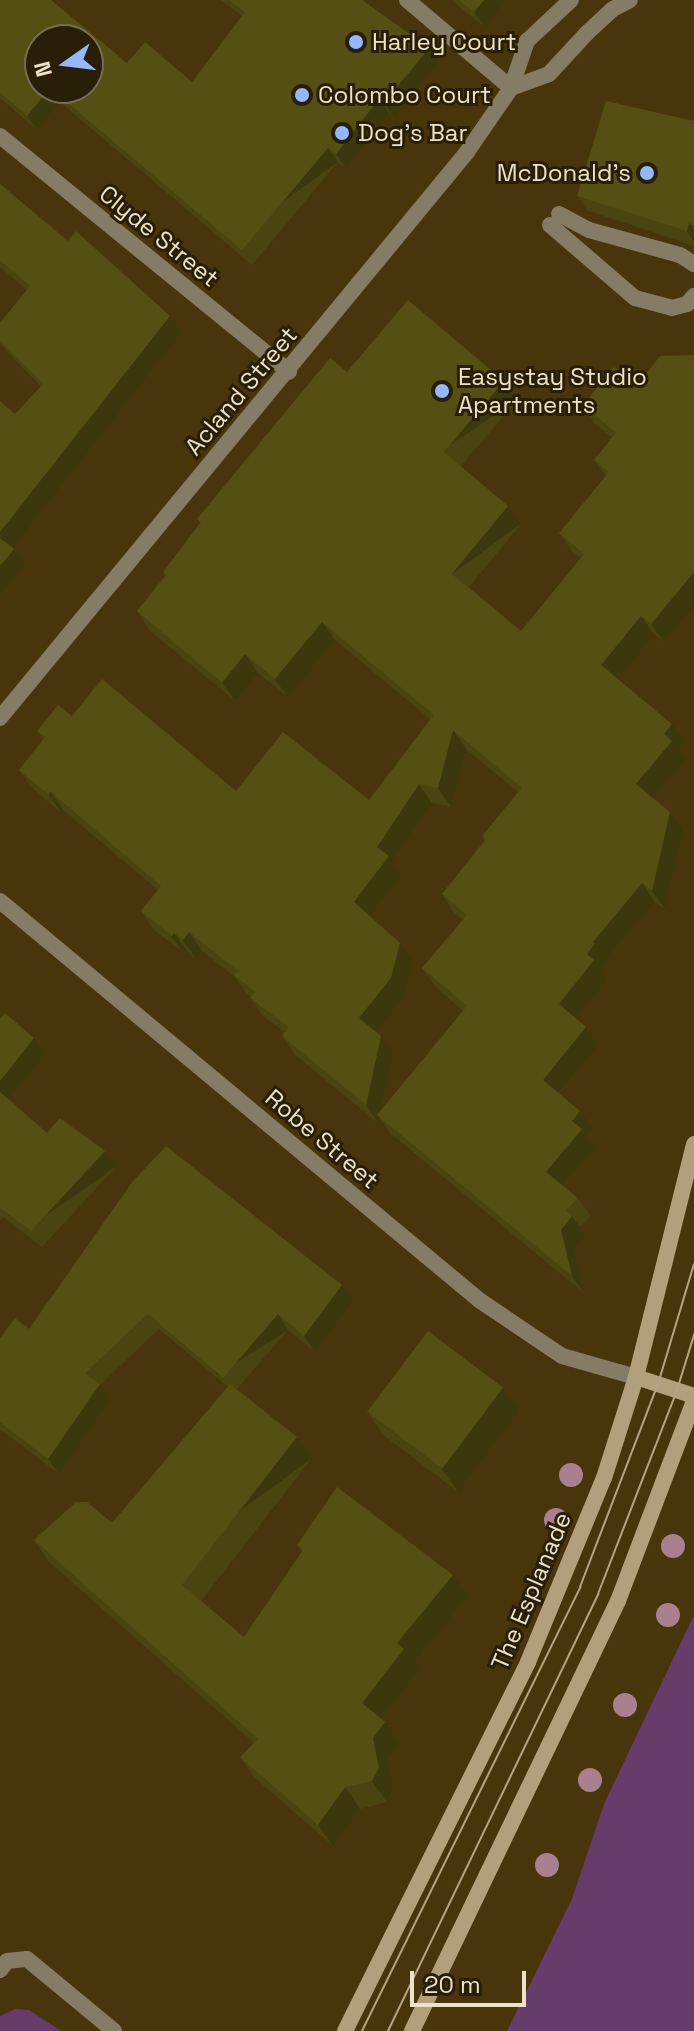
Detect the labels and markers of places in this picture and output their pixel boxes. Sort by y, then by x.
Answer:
place label: Harley Court [372,28,517,56]
marker: Harley Court [347,33,365,51]
place label: Colombo Court [318,81,491,109]
marker: Colombo Court [293,86,311,104]
place label: Dog's Bar [358,119,468,147]
marker: Dog's Bar [333,124,351,142]
place label: McDonald's [497,159,631,187]
marker: McDonald's [638,164,656,182]
place label: Easystay Studio Apartments [458,363,647,419]
marker: Easystay Studio Apartments [433,382,451,400]

